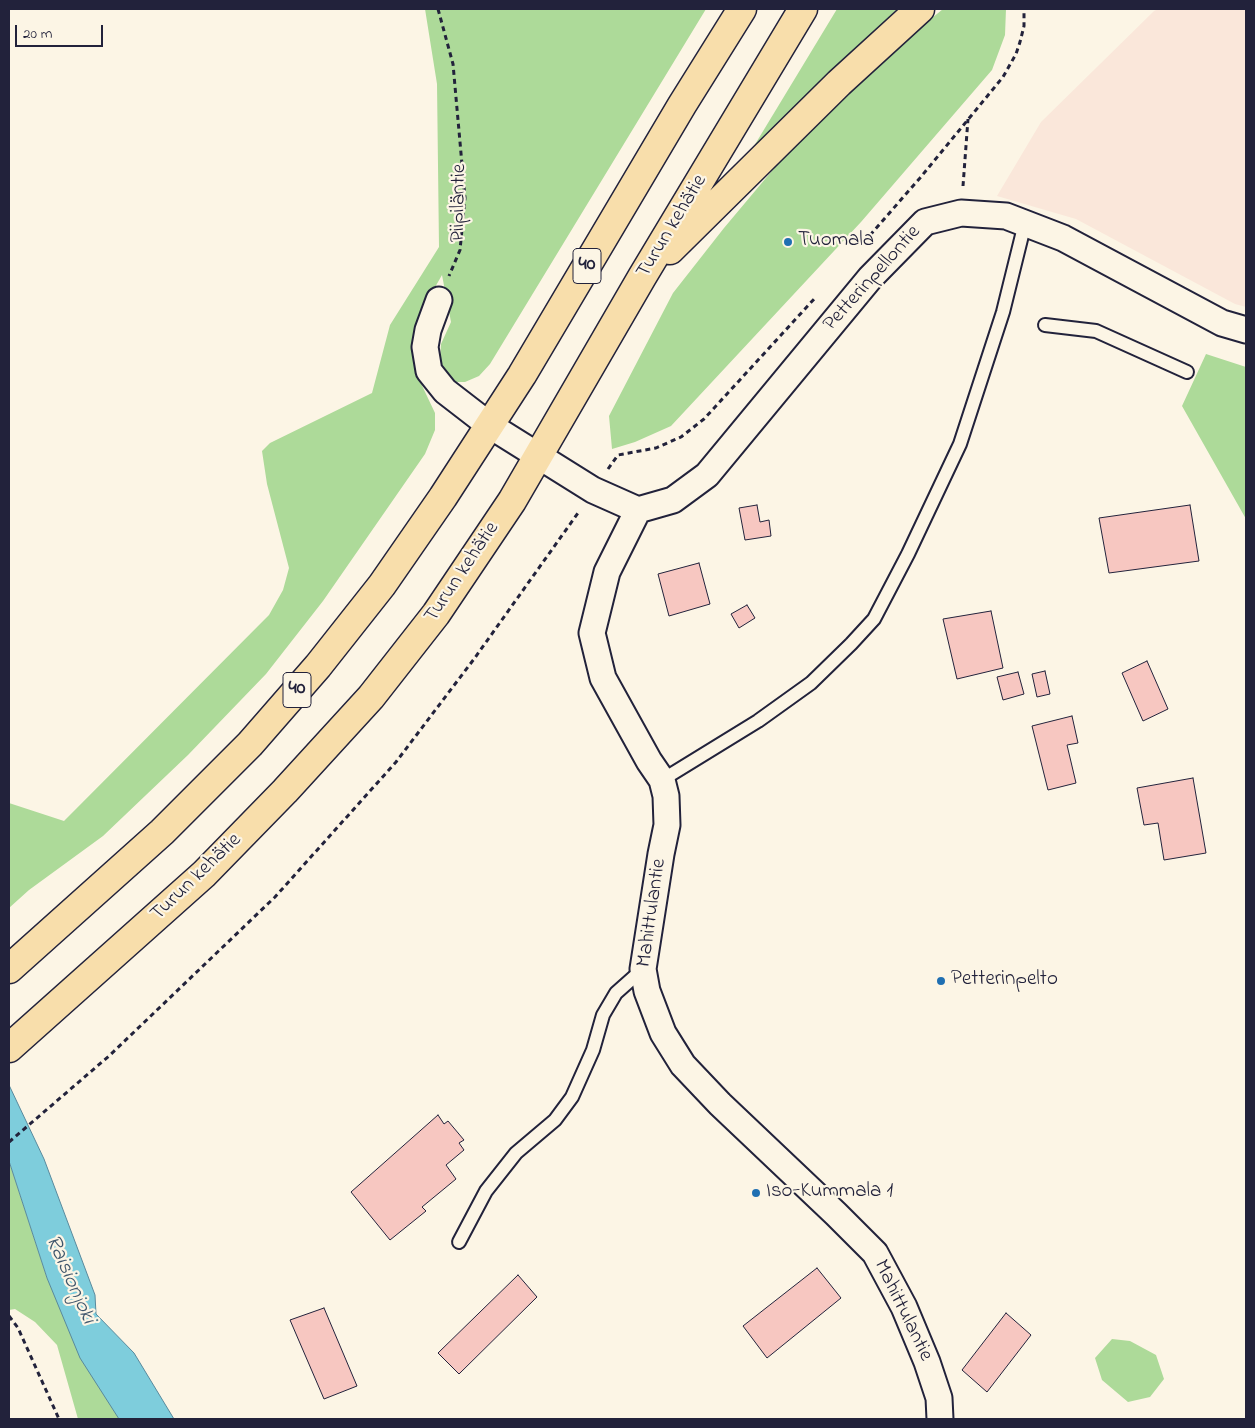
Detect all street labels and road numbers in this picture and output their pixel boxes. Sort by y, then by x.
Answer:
street label: Piipiläntie [447,164,473,242]
street label: Turun kehätie [632,171,714,283]
street label: Petterinpellontie [819,221,927,337]
road number: 40 [573,248,601,284]
street label: Turun kehätie [420,518,506,628]
road number: 40 [283,672,311,708]
street label: Turun kehätie [146,829,248,927]
street label: Mahittulantie [633,857,673,969]
street label: Mahittulantie [867,1256,937,1366]

